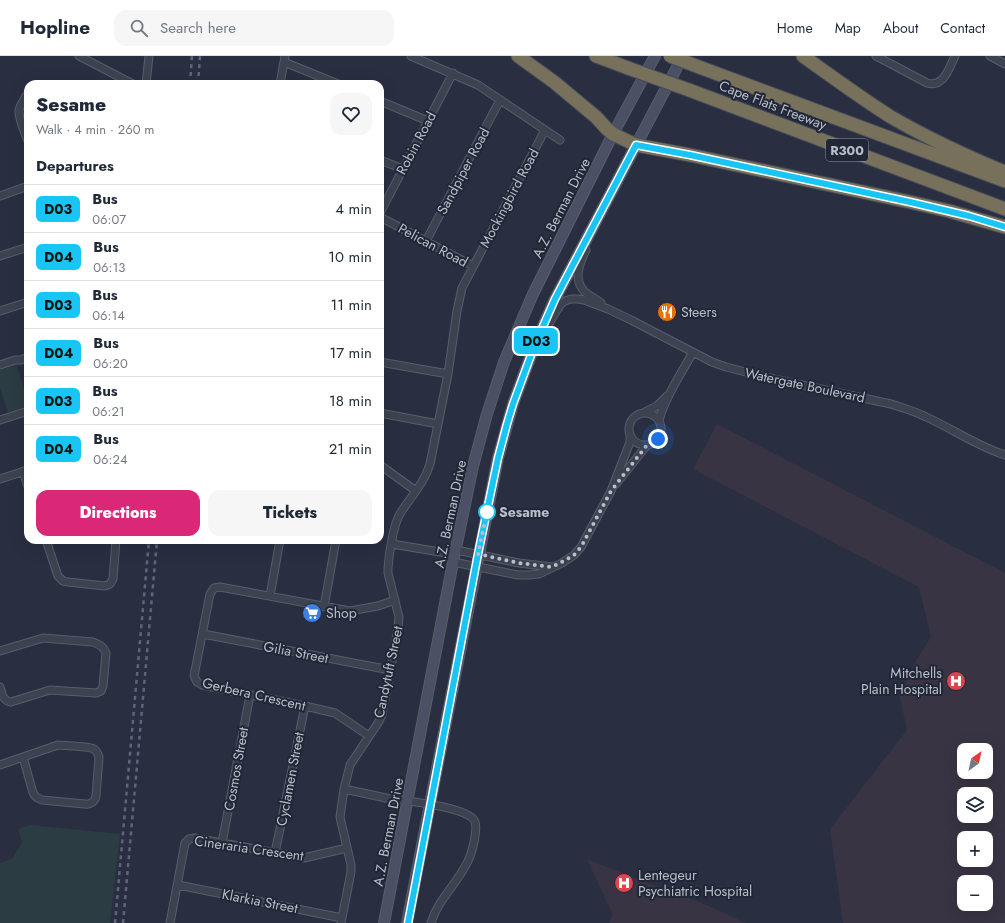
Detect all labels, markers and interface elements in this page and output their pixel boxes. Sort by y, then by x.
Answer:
search box [114,10,394,46]
text: Hopline [20,14,90,41]
icon: search [128,17,150,39]
text: Search here [160,17,236,39]
text: Home [777,18,813,38]
text: Map [835,18,861,38]
text: About [883,18,918,38]
text: Contact [940,18,985,38]
street label: Cape Flats Freeway [716,75,830,135]
text: Sesame [36,91,106,118]
button: heart [330,93,372,135]
street label: Robin Road [391,108,441,178]
text: Walk · 4 min · 260 m [36,120,154,139]
street label: Sandpiper Road [432,124,494,218]
road number: R300 [826,139,868,161]
street label: Mockingbird Road [474,145,544,251]
street label: A.Z. Berman Drive [527,154,595,262]
text: Departures [36,155,114,177]
text: Bus [92,188,118,210]
text: 4 min [335,198,372,220]
text: D03 [44,199,72,219]
text: 06:07 [92,210,126,229]
street label: Pelican Road [395,218,471,272]
text: Bus [93,236,119,258]
text: 10 min [328,246,372,268]
text: D04 [44,247,73,267]
text: 06:13 [93,258,125,277]
text: Bus [92,284,118,306]
text: 11 min [331,294,372,316]
text: D03 [44,295,72,315]
restaurant icon: Steers [656,301,678,323]
place label: Steers [681,302,717,322]
text: 06:14 [92,306,125,325]
line badge: D03 [513,328,559,354]
text: D03 [522,331,550,351]
text: Bus [93,332,119,354]
text: 17 min [329,342,372,364]
text: D04 [44,343,73,363]
text: 06:20 [93,354,128,373]
street label: Watergate Boulevard [743,362,867,408]
text: Bus [92,380,118,402]
text: 18 min [329,390,372,412]
text: D03 [44,391,72,411]
text: 06:21 [92,402,125,421]
text: Bus [93,428,119,450]
your location [648,429,668,449]
text: 21 min [329,438,372,460]
text: D04 [44,439,73,459]
text: 06:24 [93,450,127,469]
street label: A.Z. Berman Drive [429,458,471,570]
button: Directions [36,490,200,536]
button: Tickets [208,490,372,536]
place label: Sesame [499,502,549,522]
marker: Sesame [478,503,496,521]
supermarket icon: Shop [301,602,323,624]
place label: Shop [326,603,357,623]
street label: Candytuft Street [368,624,408,720]
street label: Gilia Street [262,636,331,668]
place label: Mitchells Plain Hospital [861,663,942,699]
hospital icon: Mitchells Plain Hospital [945,670,967,692]
street label: Gerbera Crescent [200,672,308,716]
street label: Cosmos Street [219,725,253,812]
street label: Cyclamen Street [271,730,309,828]
north arrow [957,743,993,779]
map controls [957,743,993,911]
street label: A.Z. Berman Drive [368,776,408,888]
button: layers [957,787,993,823]
street label: Cineraria Crescent [193,830,306,866]
button: + [957,831,993,867]
place label: Lentegeur Psychiatric Hospital [638,865,752,901]
hospital icon: Lentegeur Psychiatric Hospital [613,872,635,894]
button: − [957,875,993,911]
street label: Klarkia Street [220,884,300,918]

